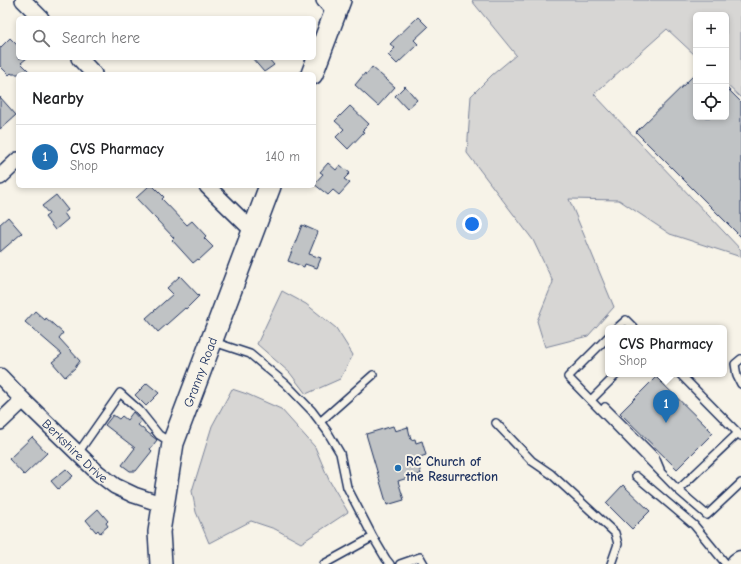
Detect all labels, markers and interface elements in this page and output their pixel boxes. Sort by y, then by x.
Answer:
map controls [693,12,729,120]
button: + [693,12,729,48]
search box [16,16,316,60]
icon: search [30,27,52,49]
text: Search here [62,29,140,47]
button: − [693,48,729,84]
button: locate [693,84,729,120]
text: Nearby [32,89,83,108]
text: CVS Pharmacy [70,140,164,158]
text: 1 [42,149,48,164]
text: 140 m [266,149,300,164]
text: Shop [70,158,98,173]
your location [462,214,482,234]
popup [605,325,727,377]
street label: Granny Road [180,335,220,409]
text: CVS Pharmacy [619,335,713,353]
text: Shop [619,353,647,368]
pin: 1 [653,390,679,423]
street label: Berkshire Drive [39,416,111,486]
place label: RC Church of the Resurrection [405,454,498,484]
marker: RC Church of the Resurrection [393,463,403,473]

